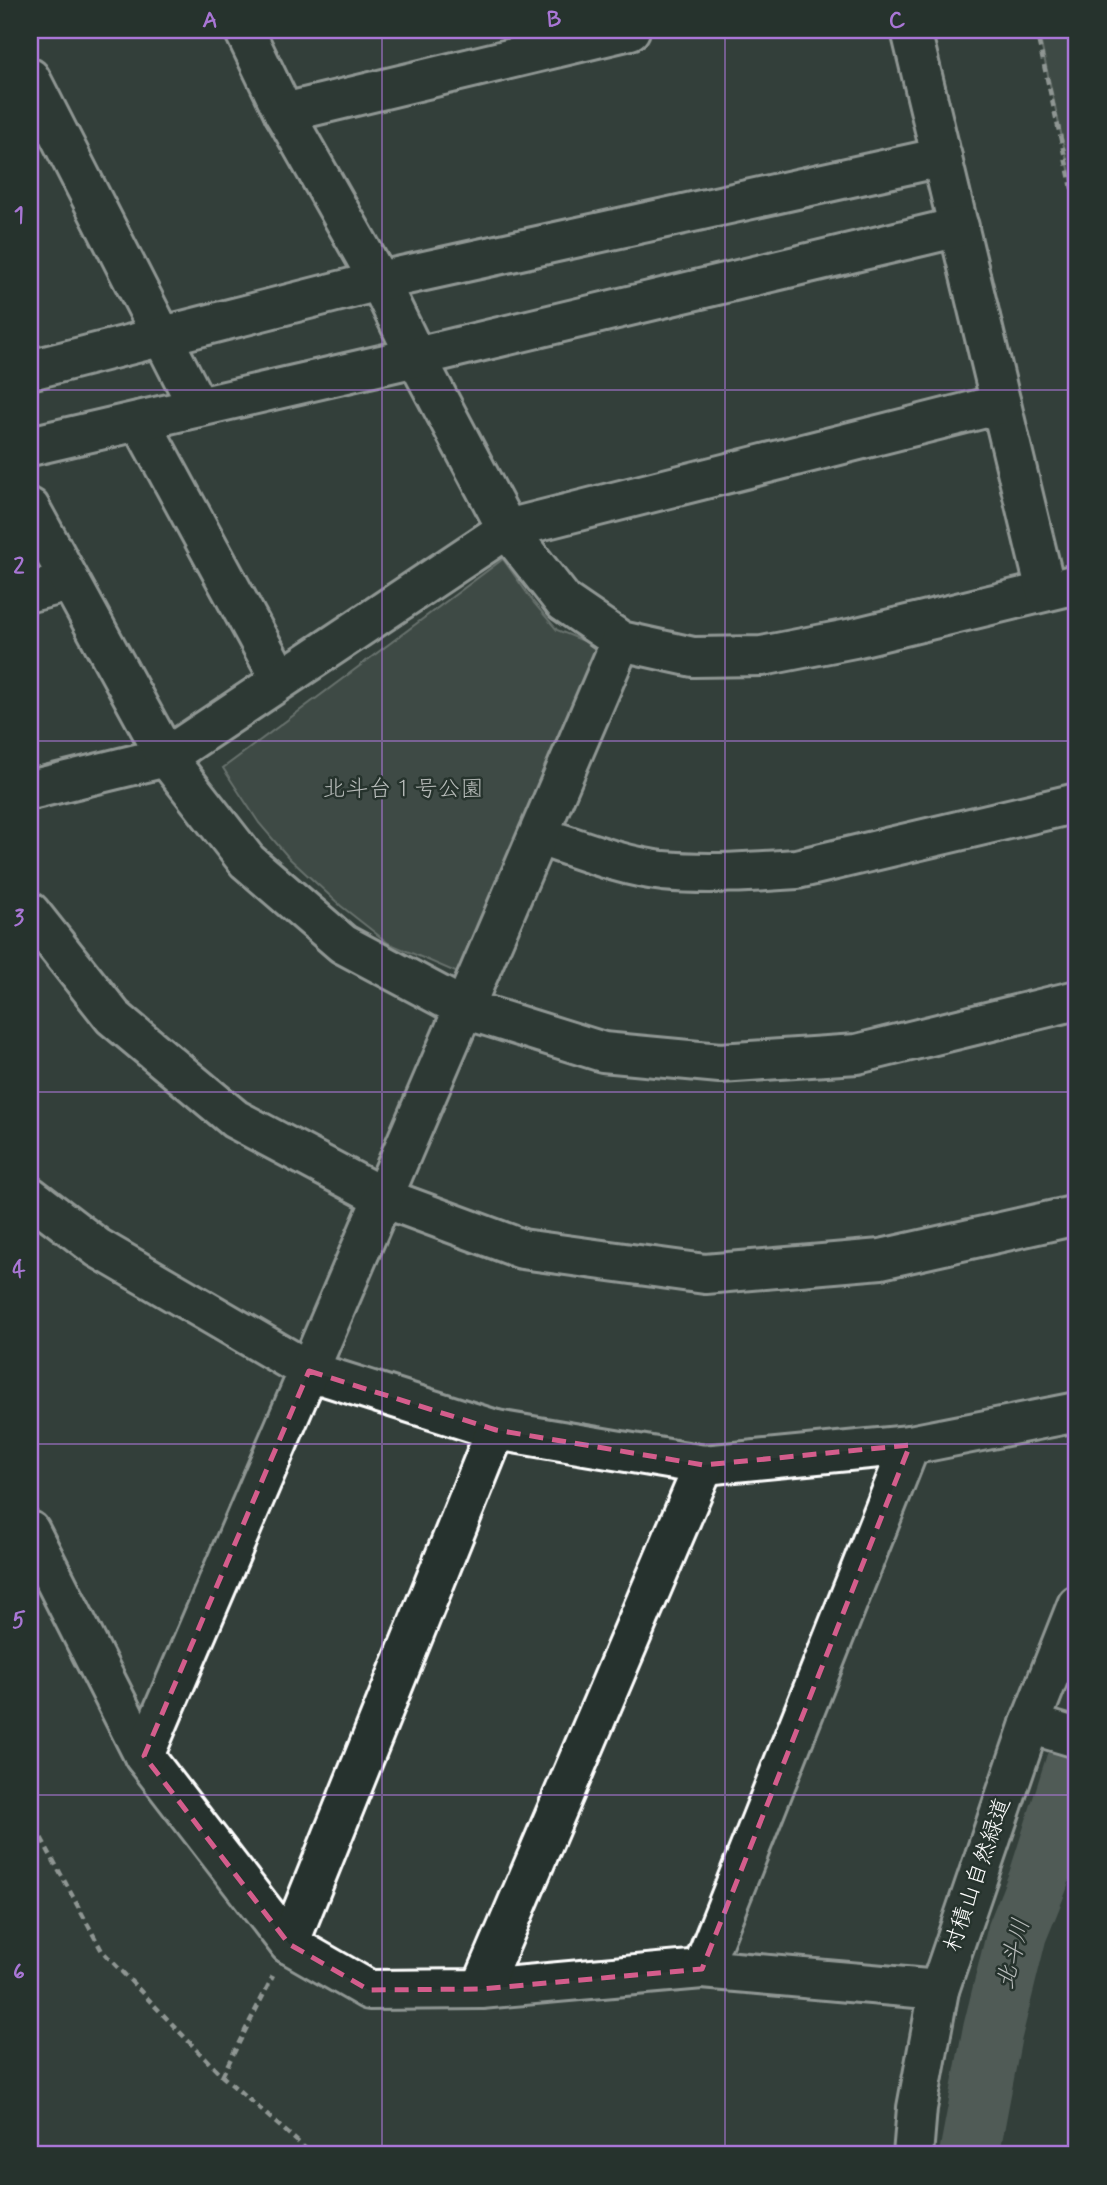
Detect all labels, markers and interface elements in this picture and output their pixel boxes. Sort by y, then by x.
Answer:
text: A [202,6,218,36]
text: B [547,6,562,36]
text: C [889,6,906,36]
text: 1 [14,201,24,231]
text: 2 [13,552,25,582]
park label: 北斗台１号公園 [323,775,484,805]
text: 3 [14,904,25,934]
text: 4 [12,1255,26,1285]
text: 5 [12,1606,26,1636]
street label: 村積山自然緑道 [938,1794,1018,1956]
water label: 北斗川 [990,1915,1038,1993]
text: 6 [13,1958,25,1988]

